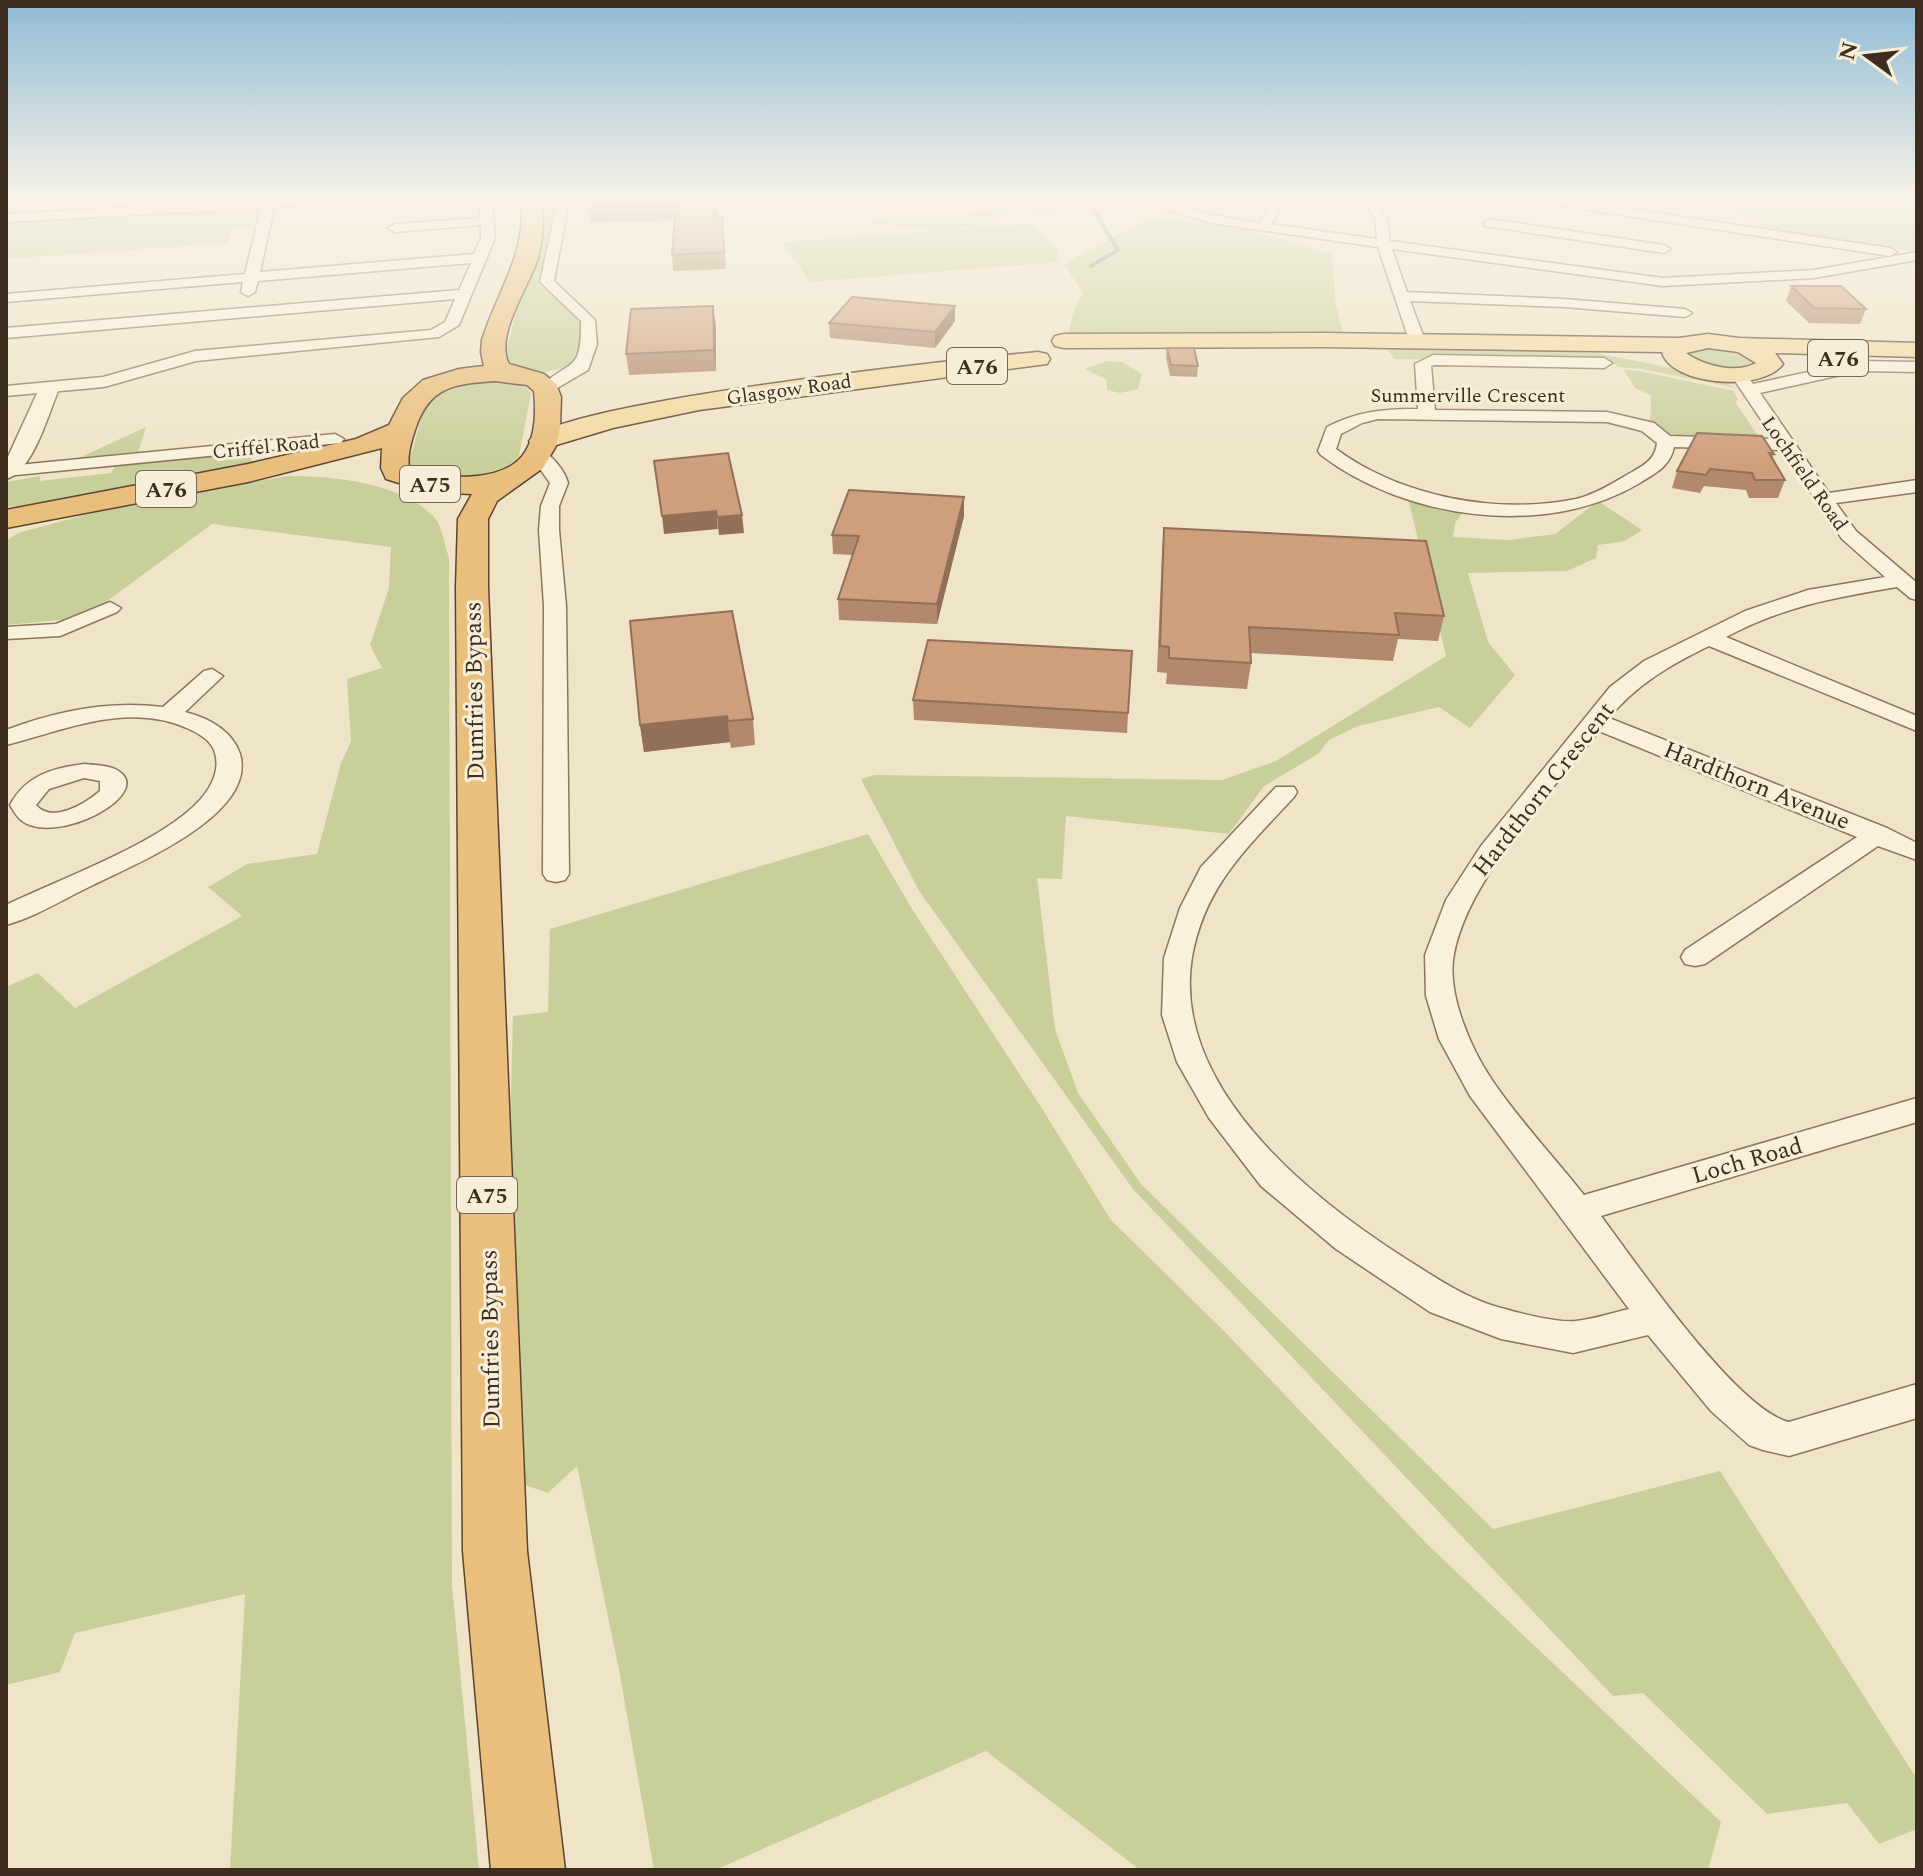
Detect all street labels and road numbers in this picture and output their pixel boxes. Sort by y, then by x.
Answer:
road number: A76 [1808,340,1868,376]
road number: A76 [947,348,1007,384]
street label: Glasgow Road [725,366,854,414]
street label: Summerville Crescent [1371,381,1565,411]
street label: Lochfield Road [1753,410,1855,537]
street label: Criffel Road [211,426,321,468]
road number: A75 [400,466,460,502]
road number: A76 [136,471,196,507]
street label: Dumfries Bypass [455,601,495,781]
street label: Hardthorn Crescent [1464,694,1624,885]
street label: Hardthorn Avenue [1658,732,1855,840]
street label: Loch Road [1688,1128,1807,1194]
road number: A75 [457,1177,517,1213]
street label: Dumfries Bypass [471,1249,511,1429]

